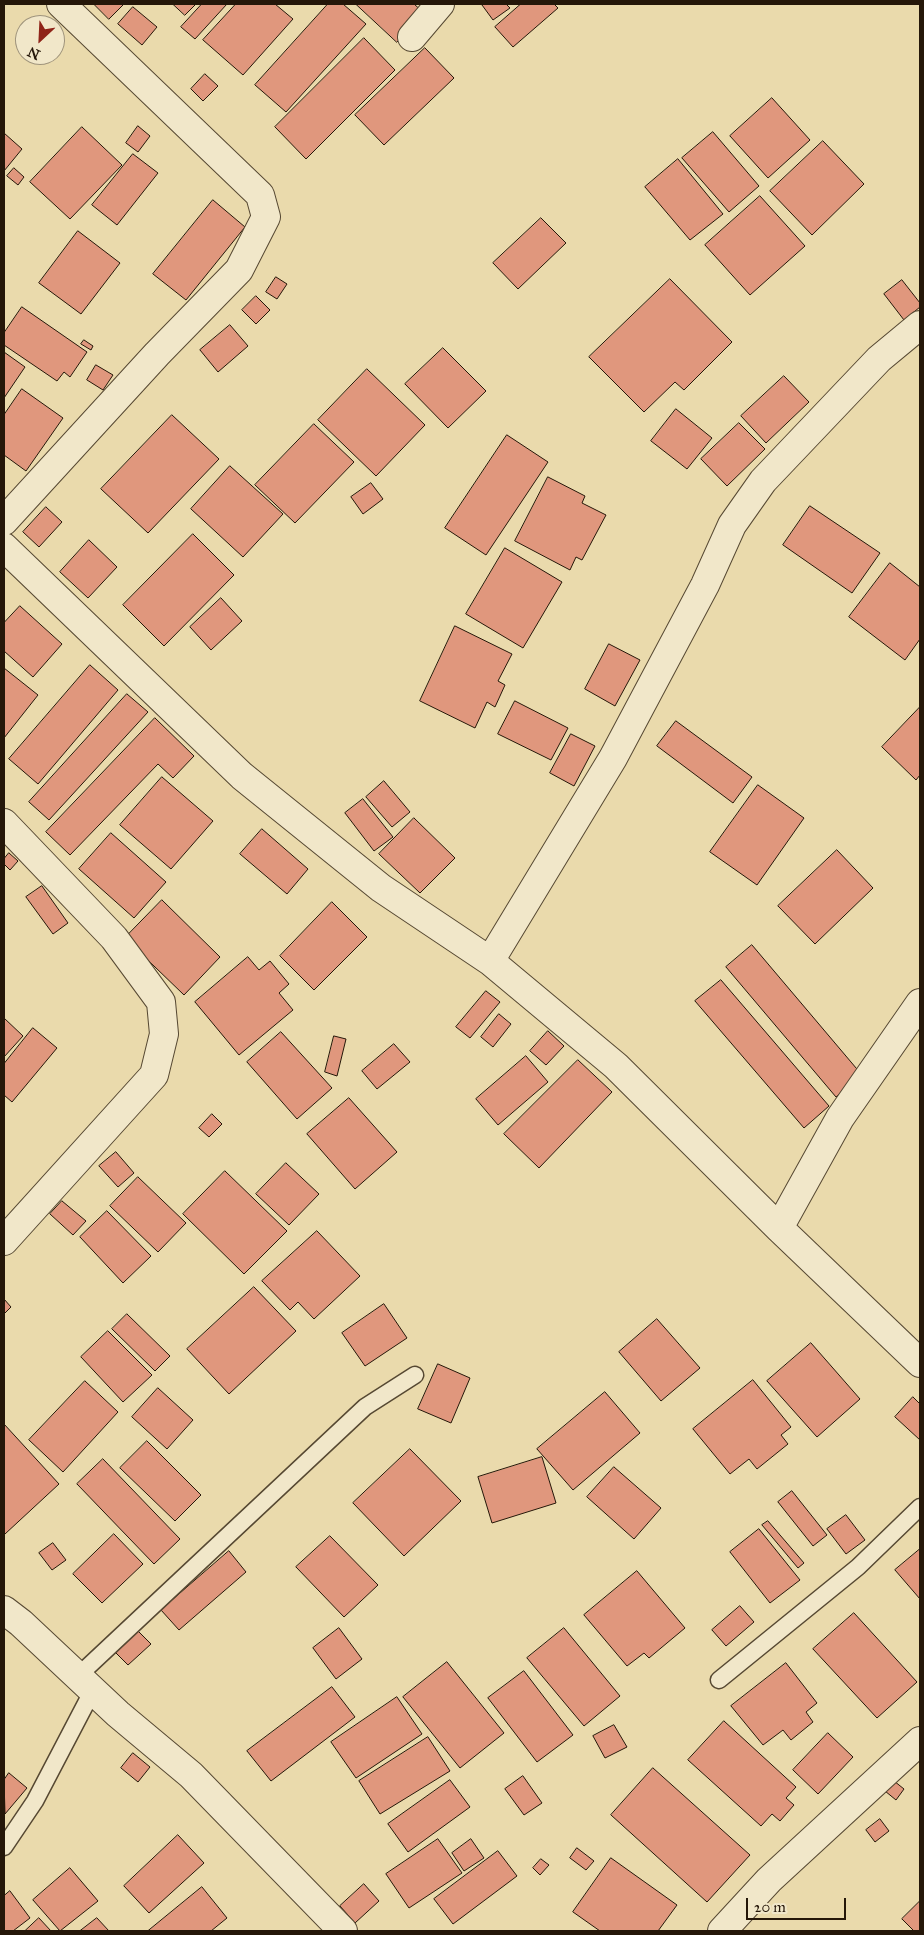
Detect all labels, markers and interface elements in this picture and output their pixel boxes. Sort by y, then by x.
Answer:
north arrow [15,15,65,65]
text: N [25,43,43,63]
scale bar [749,1888,849,1920]
text: 20 m [754,1898,786,1916]

